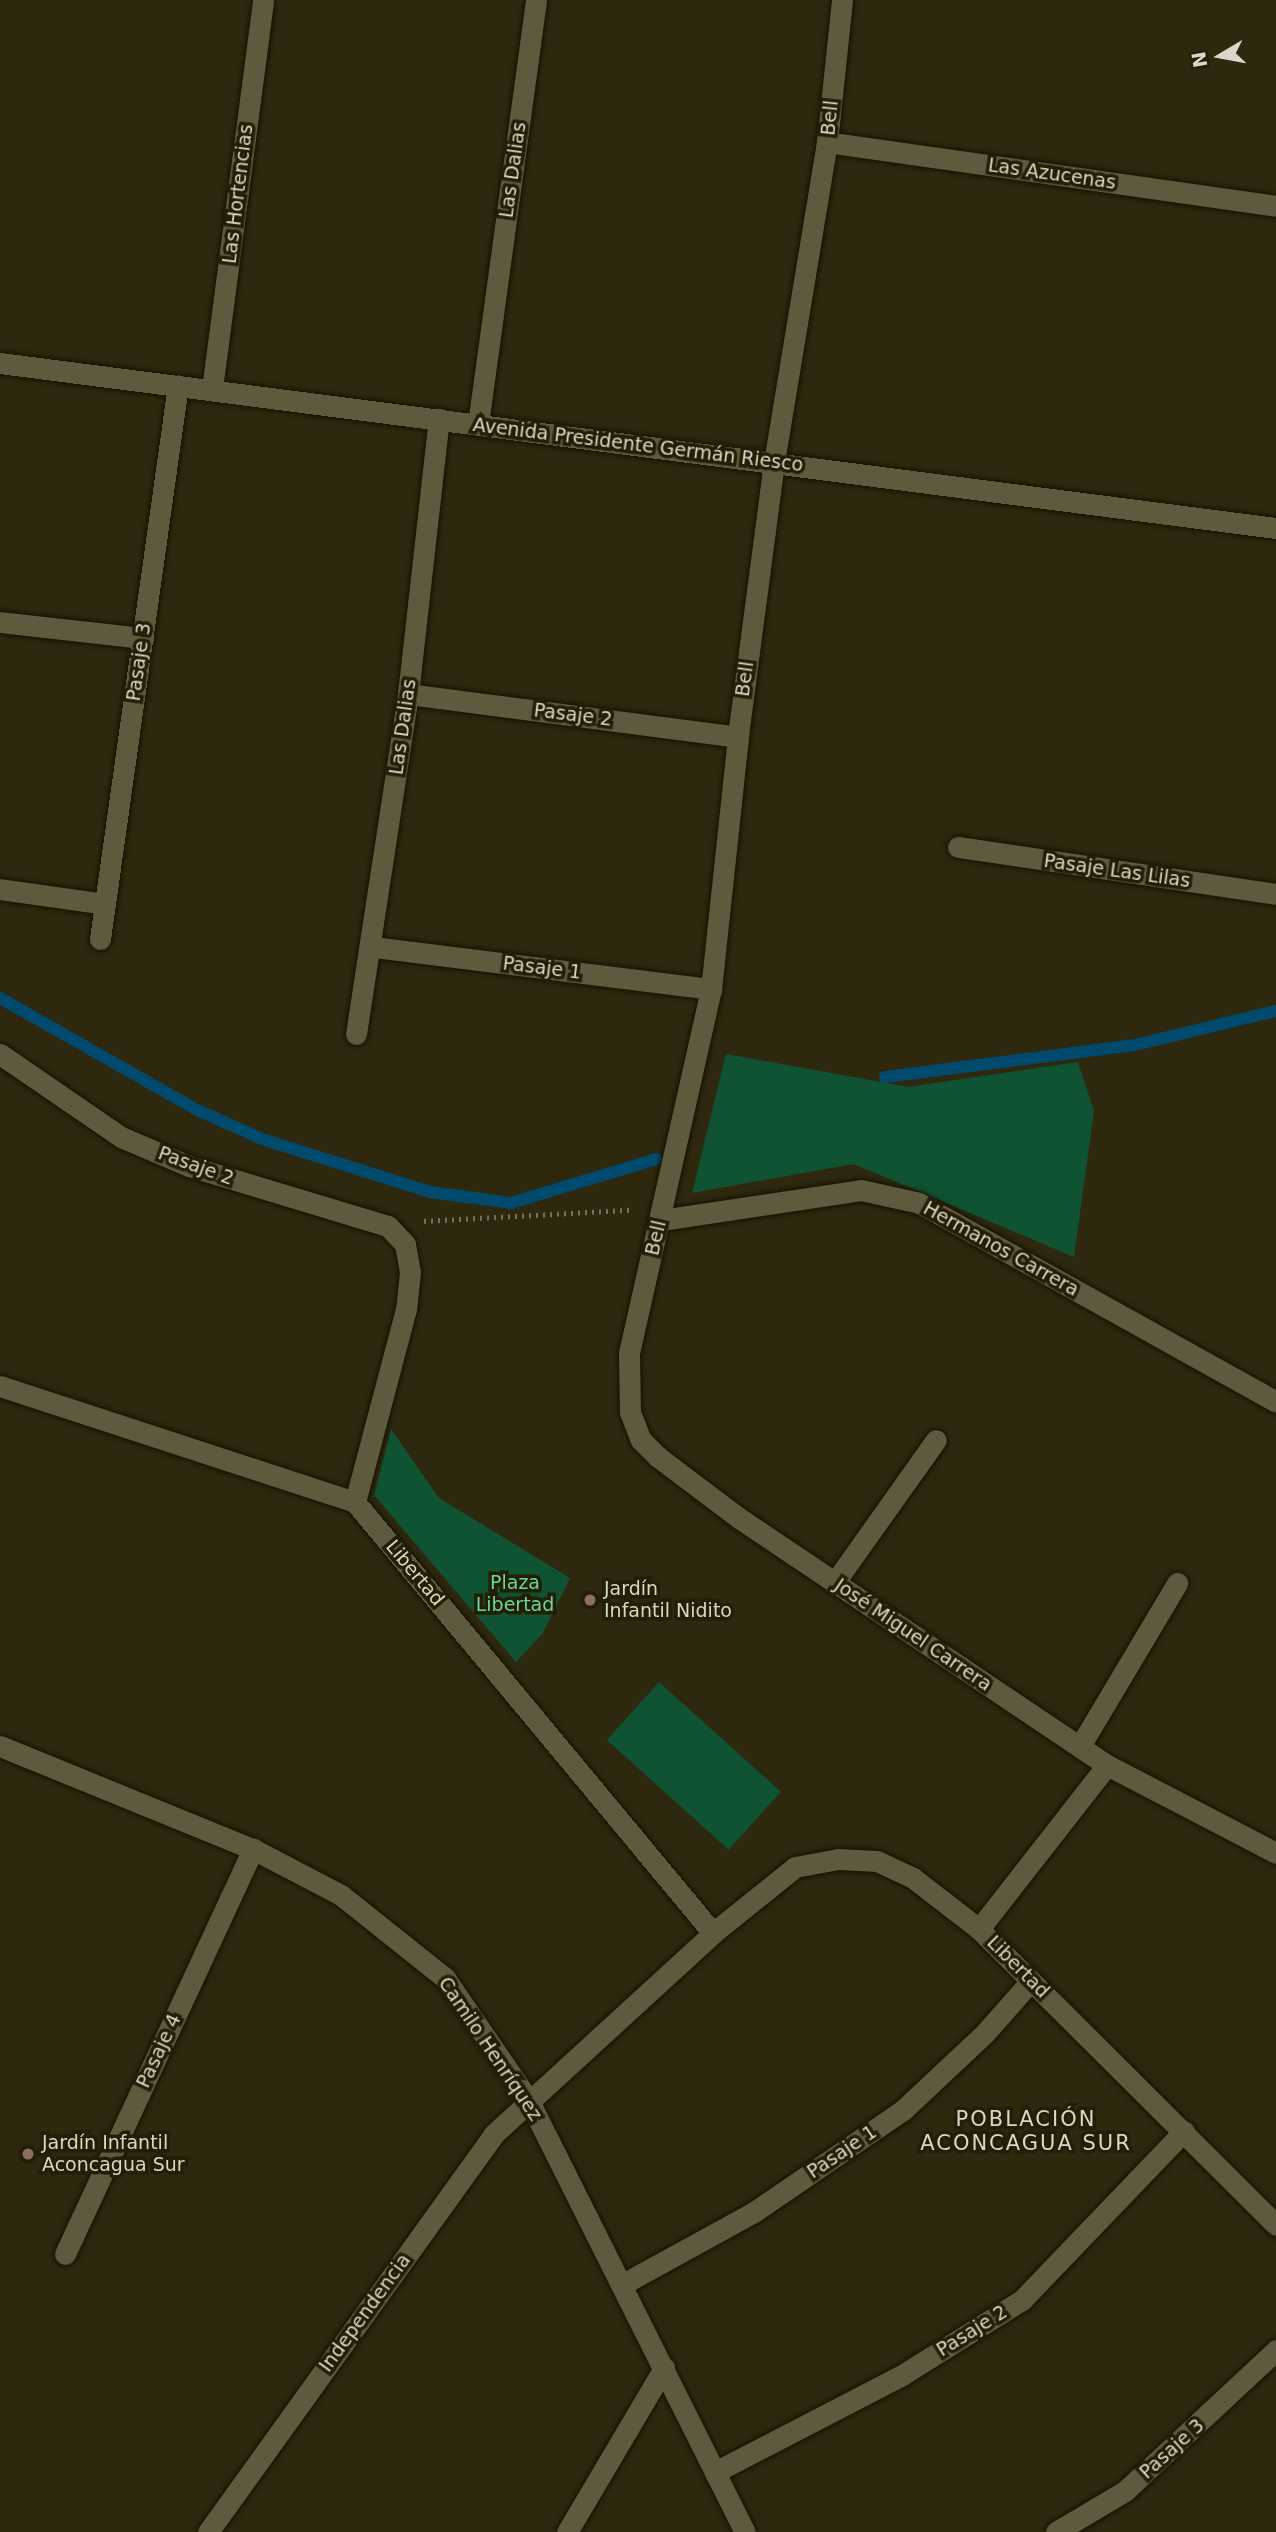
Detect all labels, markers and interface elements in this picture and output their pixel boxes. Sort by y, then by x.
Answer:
north arrow [1185,21,1255,91]
text: N [1187,50,1212,69]
street label: Bell [817,99,843,137]
street label: Las Dalias [495,121,531,219]
street label: Las Hortencias [218,123,258,265]
street label: Las Azucenas [987,154,1117,194]
street label: Avenida Presidente Germán Riesco [472,413,804,477]
street label: Pasaje 3 [122,621,156,703]
street label: Bell [731,660,759,698]
street label: Las Dalias [385,678,421,776]
street label: Pasaje 2 [532,699,614,731]
street label: Pasaje Las Lilas [1042,849,1192,893]
street label: Pasaje 1 [501,952,583,984]
street label: Pasaje 2 [155,1142,237,1190]
street label: Hermanos Carrera [919,1197,1083,1301]
street label: Bell [641,1218,671,1258]
street label: Libertad [381,1536,449,1610]
park label: Plaza Libertad [476,1572,554,1616]
street label: José Miguel Carrera [830,1574,996,1696]
place label: Jardín Infantil Nidito [604,1578,732,1622]
marker: Jardín Infantil Nidito [582,1592,598,1608]
street label: Libertad [982,1931,1054,2003]
street label: Camilo Henríquez [433,1973,547,2125]
street label: Pasaje 4 [132,2010,186,2092]
district label: POBLACIÓN ACONCAGUA SUR [922,2106,1130,2156]
street label: Pasaje 1 [803,2120,881,2184]
place label: Jardín Infantil Aconcagua Sur [42,2132,185,2176]
marker: Jardín Infantil Aconcagua Sur [20,2146,36,2162]
street label: Independencia [315,2250,415,2376]
street label: Pasaje 2 [933,2300,1011,2362]
street label: Pasaje 3 [1135,2414,1209,2484]

